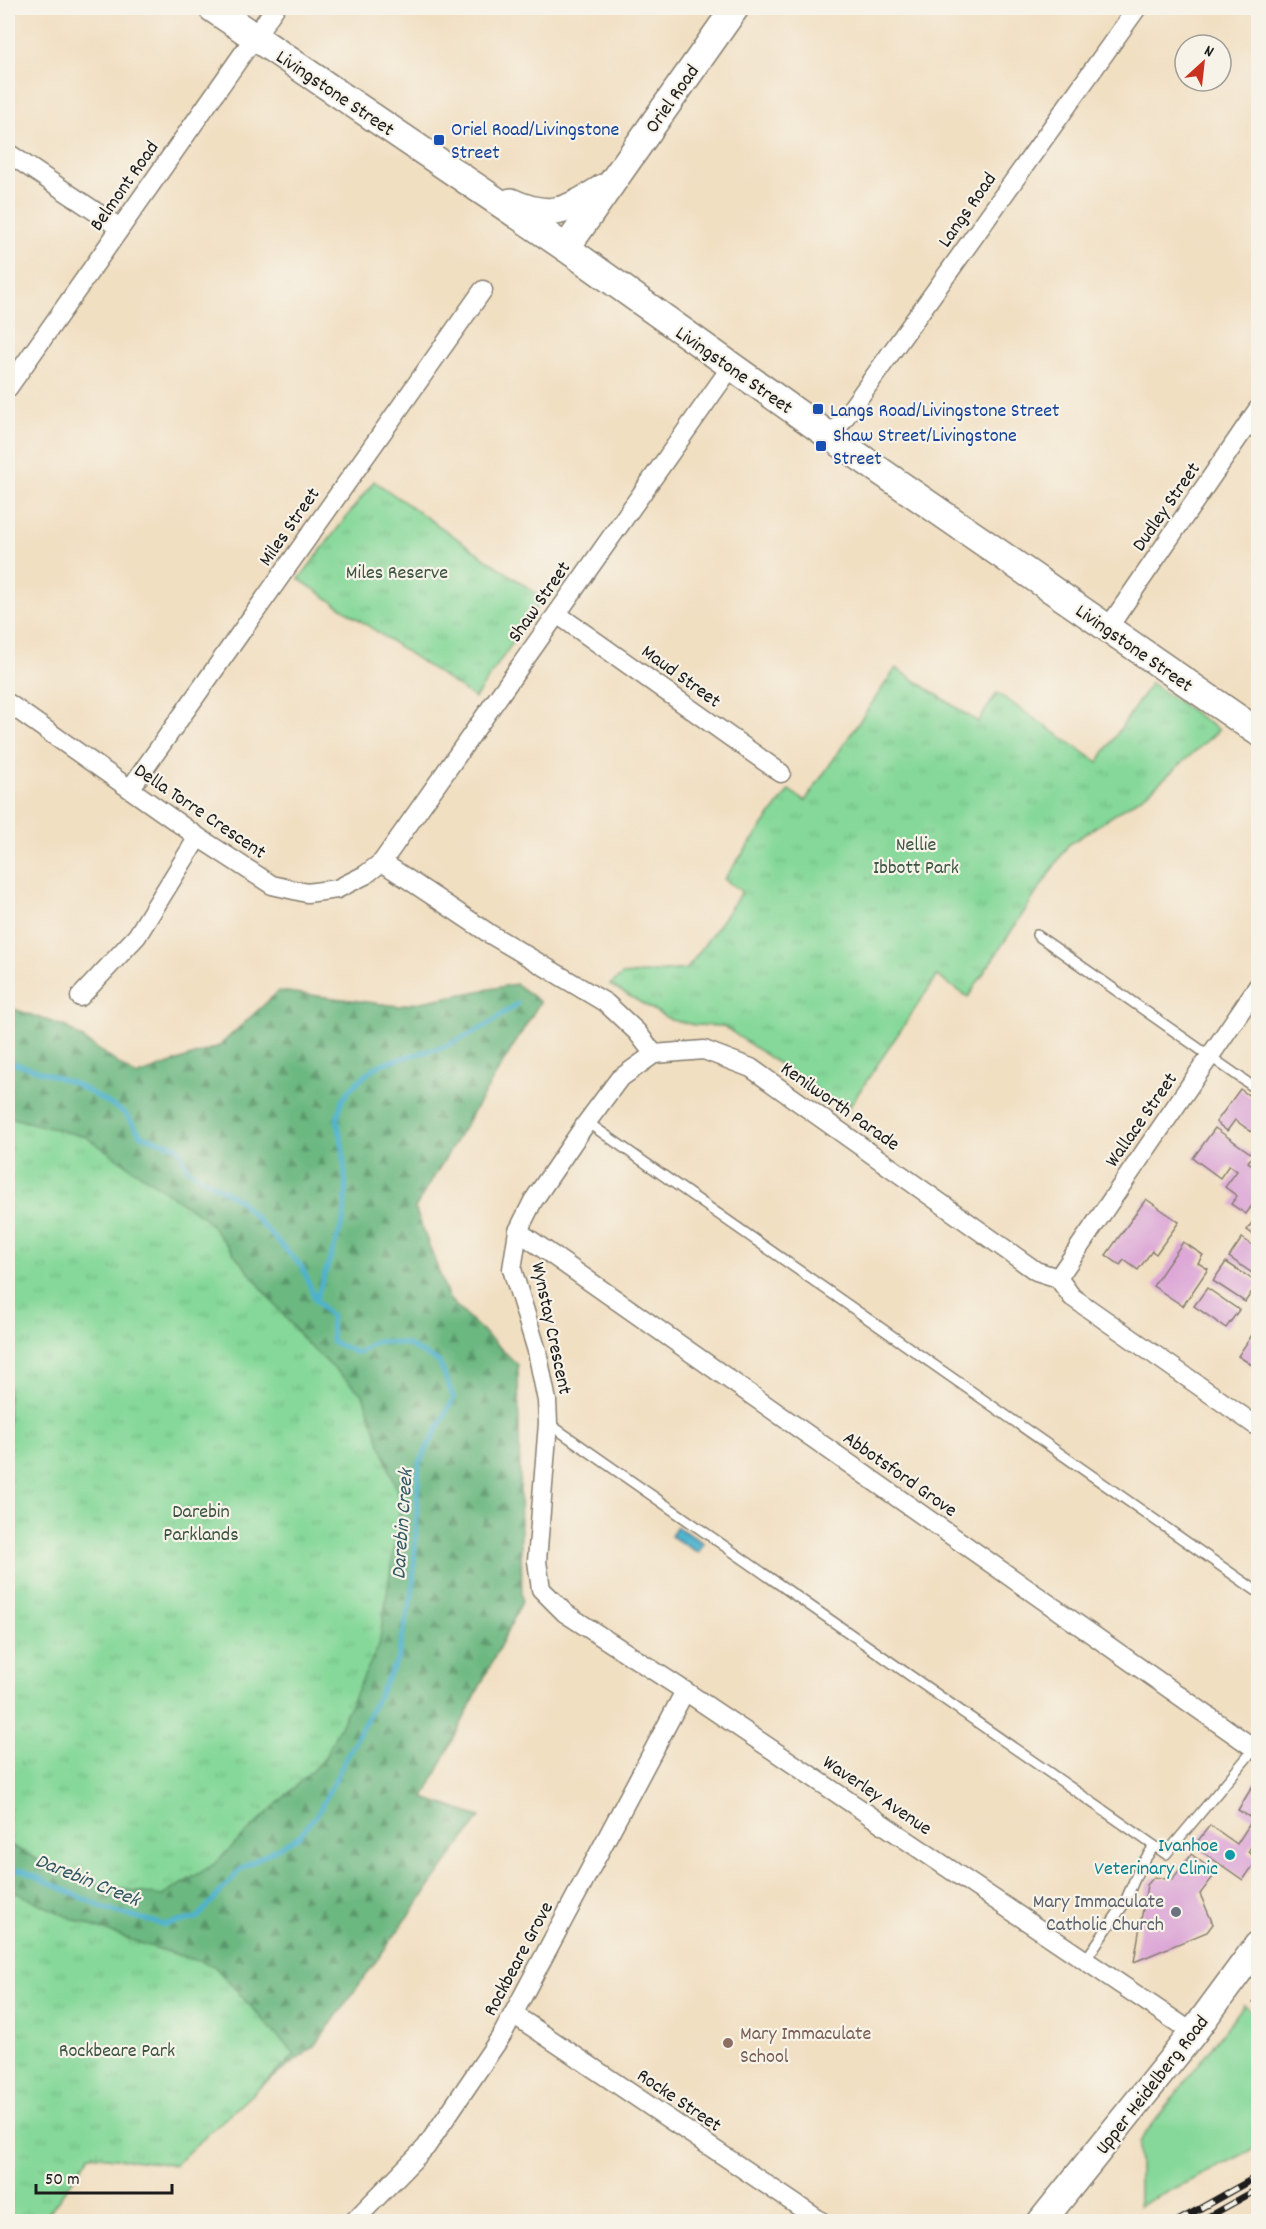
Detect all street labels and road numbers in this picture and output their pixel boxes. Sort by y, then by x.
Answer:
street label: Livingstone Street [269,44,399,145]
street label: Oriel Road [640,60,707,140]
street label: Belmont Road [84,136,167,237]
street label: Langs Road [932,167,1005,254]
street label: Livingstone Street [669,320,798,422]
street label: Dudley Street [1126,457,1209,558]
street label: Miles Street [253,483,328,573]
street label: Shaw Street [502,556,579,649]
street label: Livingstone Street [1069,598,1198,700]
street label: Maud Street [635,639,726,716]
street label: Della Torre Crescent [128,758,271,867]
street label: Kenilworth Parade [774,1056,905,1159]
street label: Wallace Street [1100,1068,1185,1174]
street label: Wynstay Crescent [522,1260,578,1397]
street label: Abbotsford Grove [836,1426,962,1525]
street label: Waverley Avenue [816,1750,937,1844]
street label: Rockbeare Grove [478,1897,562,2022]
street label: Upper Heidelberg Road [1090,2010,1217,2162]
street label: Rocke Street [630,2063,726,2140]

